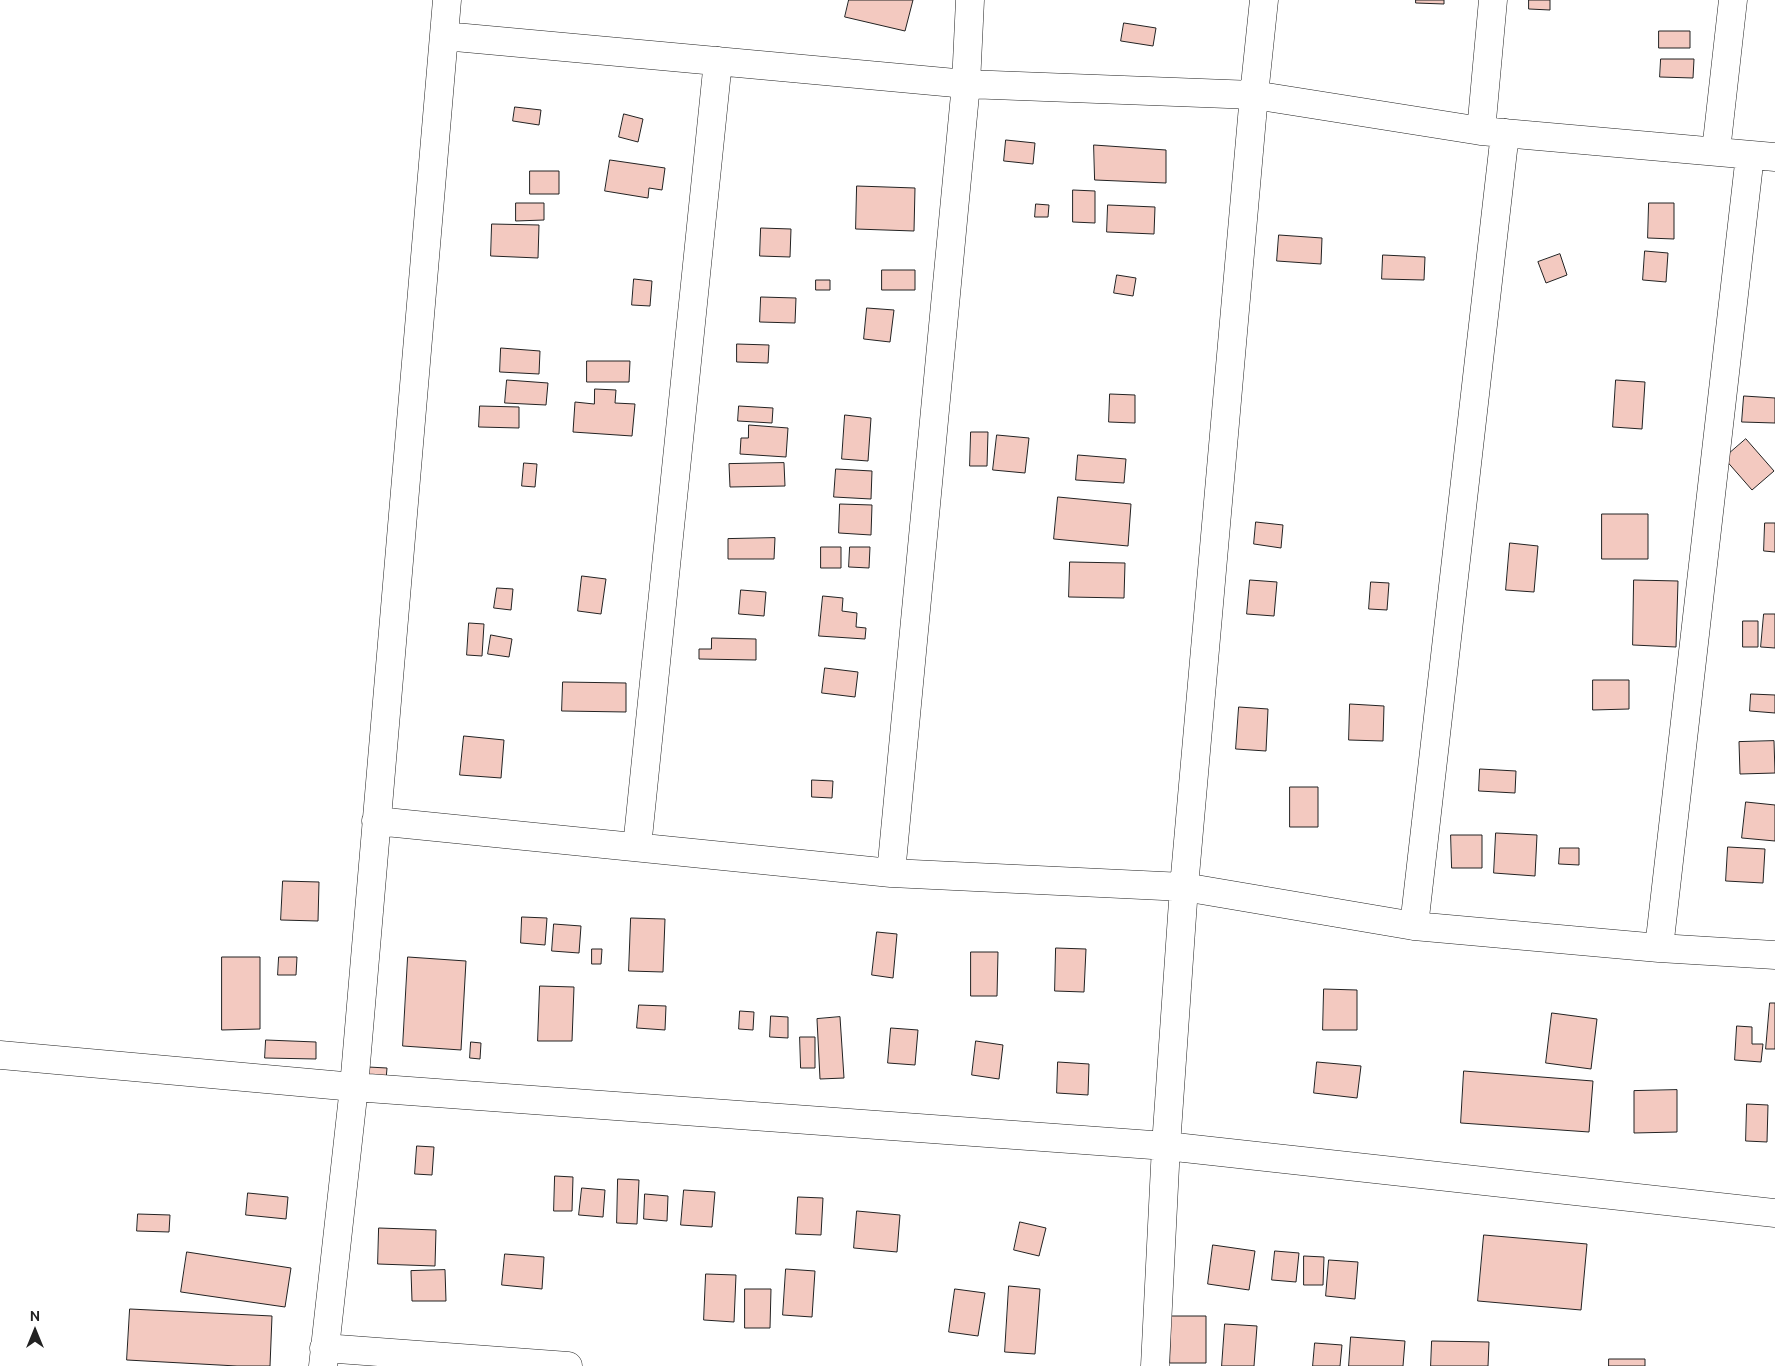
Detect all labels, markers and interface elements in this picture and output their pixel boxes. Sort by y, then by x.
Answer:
north arrow [10,1306,60,1356]
text: N [30,1308,40,1324]

